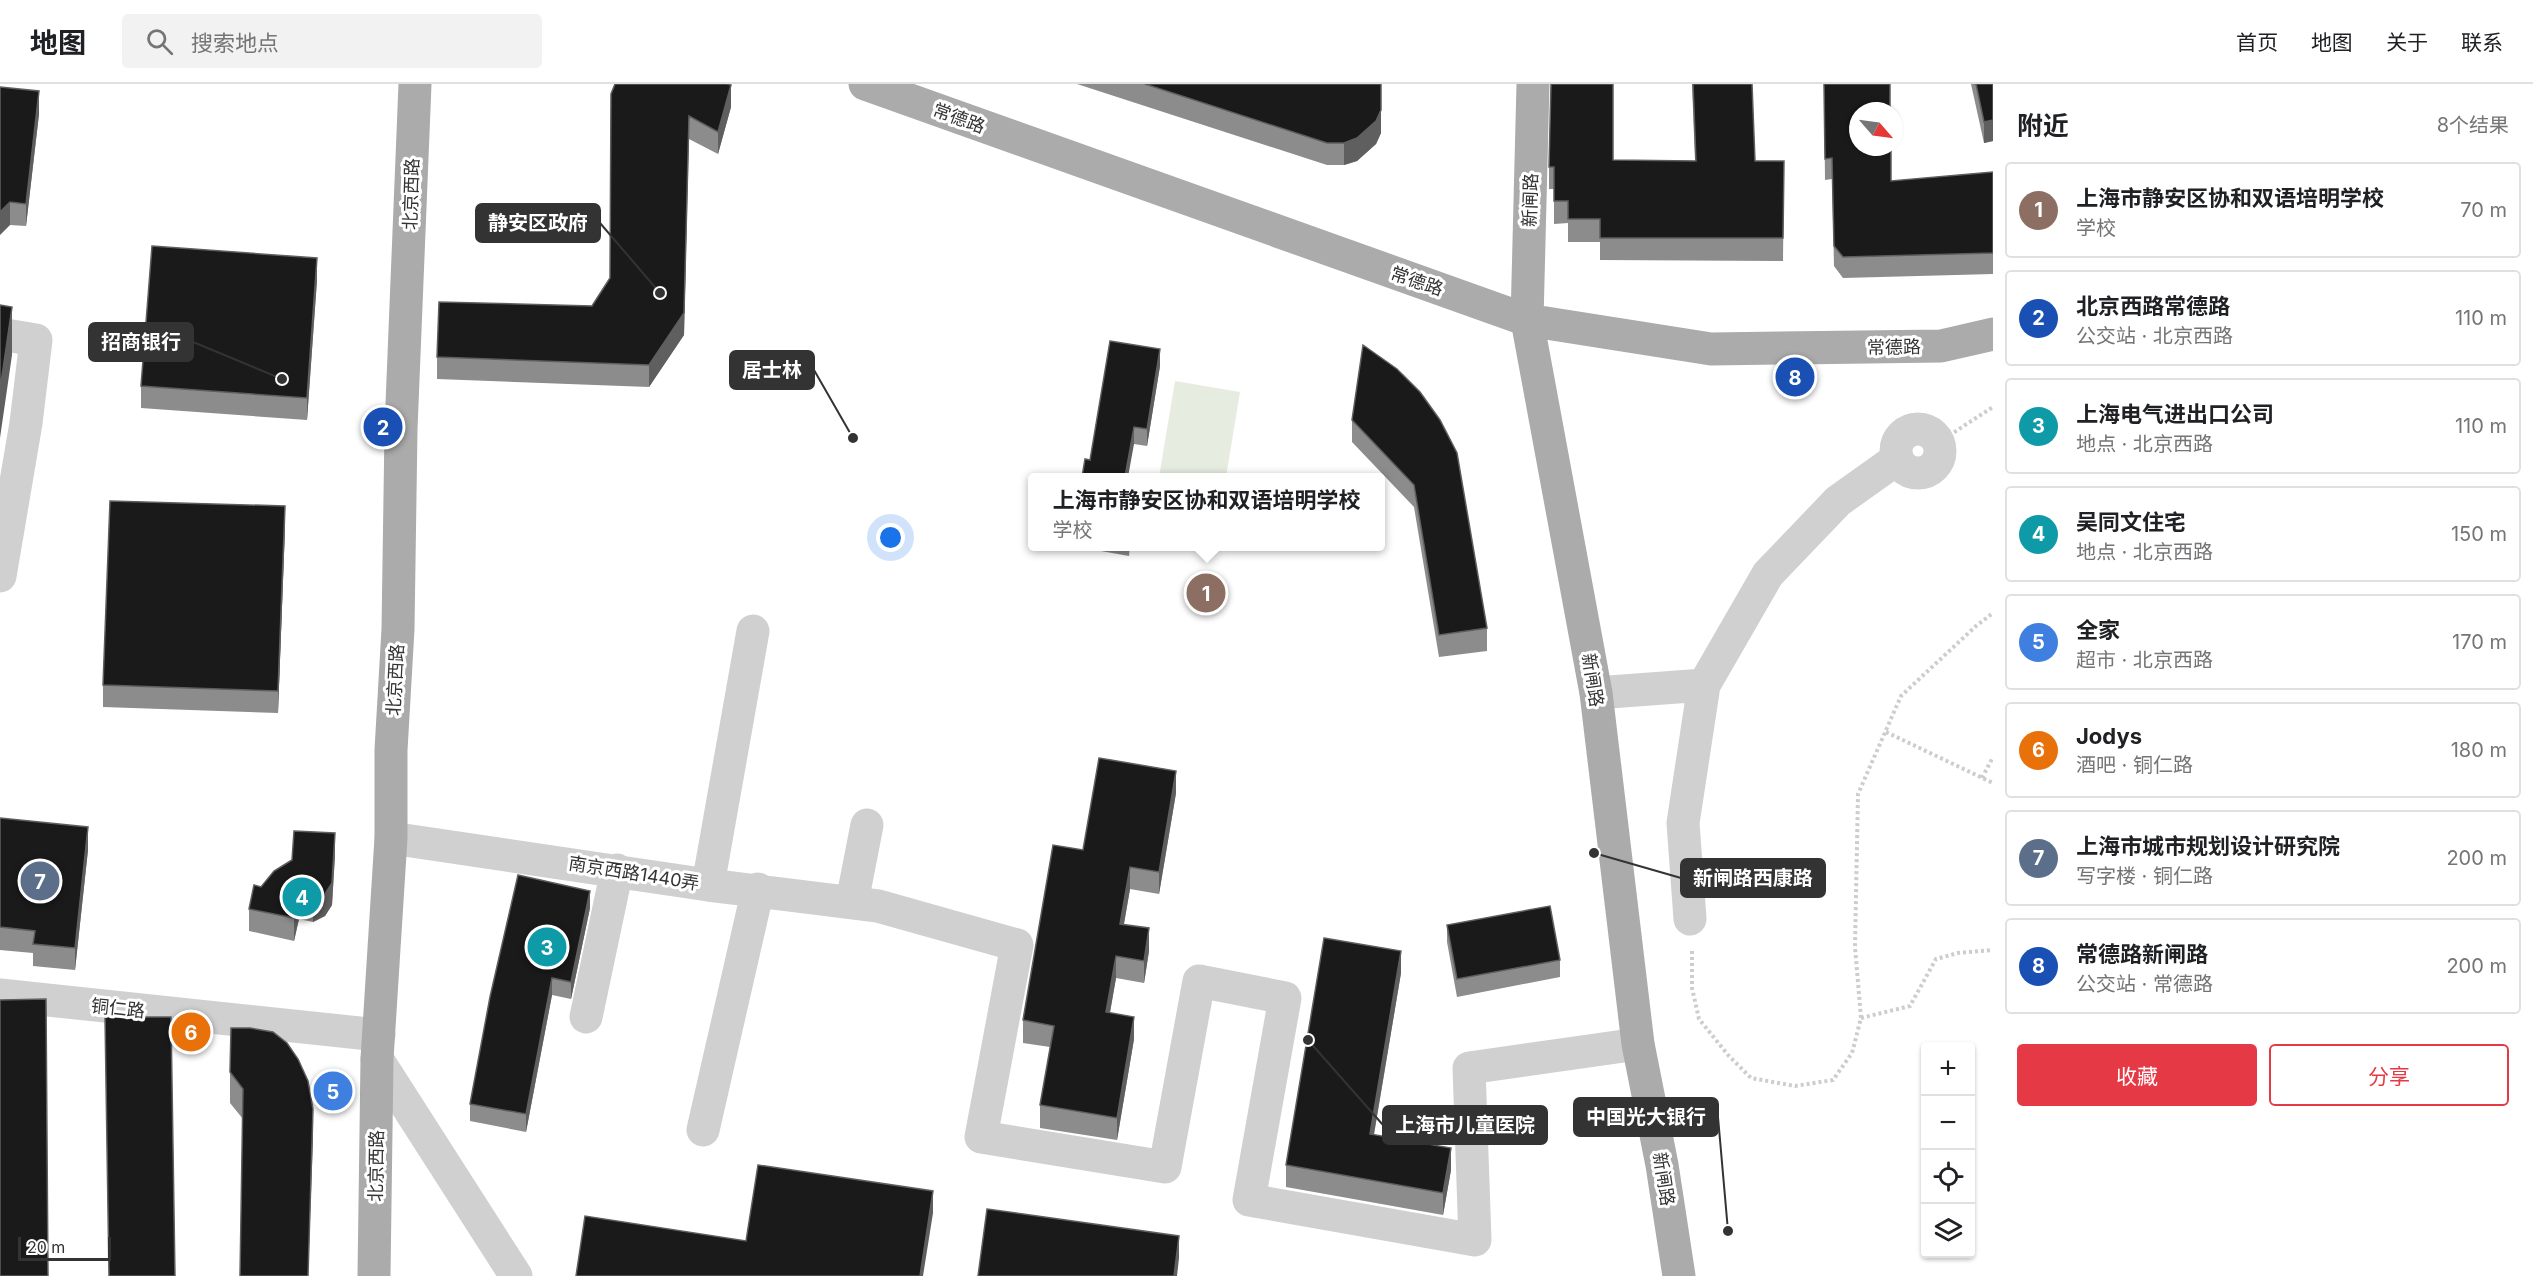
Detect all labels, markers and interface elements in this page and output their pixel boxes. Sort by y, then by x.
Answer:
search box [122,14,542,68]
icon: search [143,25,176,58]
text: 地图 [30,26,86,60]
text: 搜索地点 [191,30,279,56]
text: 首页 [2236,30,2278,55]
text: 地图 [2311,30,2353,55]
text: 关于 [2386,30,2428,55]
text: 联系 [2461,30,2503,55]
street label: 常德路 [930,99,988,137]
north arrow [1849,102,1903,156]
text: 附近 [2017,110,2069,141]
text: 8个结果 [2437,113,2509,137]
street label: 北京西路 [399,158,423,230]
street label: 新闸路 [1519,173,1541,227]
text: 上海市静安区协和双语培明学校 [2076,185,2384,211]
text: 1 [2034,198,2043,222]
text: 70 m [2460,198,2507,222]
callout: 静安区政府 [476,204,600,242]
text: 静安区政府 [488,211,588,235]
text: 学校 [2076,216,2116,240]
street label: 常德路 [1388,262,1446,300]
text: 北京西路常德路 [2076,293,2230,319]
text: 2 [2032,306,2045,330]
text: 110 m [2455,306,2507,330]
callout: 招商银行 [89,323,193,361]
text: 公交站 · 北京西路 [2076,324,2233,348]
text: 招商银行 [101,330,181,354]
street label: 常德路 [1867,336,1921,358]
callout: 居士林 [730,351,814,389]
pin: 8 [1776,354,1814,400]
text: 居士林 [742,358,802,382]
text: 上海电气进出口公司 [2076,401,2274,427]
pin: 2 [364,404,403,450]
text: 3 [2032,414,2045,438]
text: 110 m [2455,414,2507,438]
text: 地点 · 北京西路 [2076,432,2213,456]
popup [1028,473,1385,551]
text: 上海市静安区协和双语培明学校 [1052,487,1361,513]
text: 吴同文住宅 [2076,509,2186,535]
text: 学校 [1052,518,1092,542]
text: 4 [2032,522,2045,546]
text: 150 m [2451,522,2507,546]
your location [876,523,905,552]
text: 地点 · 北京西路 [2076,540,2213,564]
pin: 1 [1186,570,1226,616]
text: 全家 [2076,617,2120,643]
text: 5 [2032,630,2045,654]
text: 170 m [2452,630,2507,654]
street label: 北京西路 [383,643,407,717]
text: 超市 · 北京西路 [2076,648,2213,672]
street label: 新闸路 [1578,652,1608,708]
text: Jodys [2076,723,2142,749]
text: 6 [2032,738,2045,762]
text: 180 m [2451,738,2507,762]
text: 酒吧 · 铜仁路 [2076,753,2193,777]
text: 上海市城市规划设计研究院 [2076,833,2340,859]
text: 7 [2033,846,2044,870]
text: 200 m [2446,846,2507,870]
street label: 南京西路1440弄 [567,852,701,894]
pin: 7 [20,858,60,904]
callout: 新闸路西康路 [1681,859,1825,897]
text: 写字楼 · 铜仁路 [2076,864,2213,888]
text: 新闸路西康路 [1693,866,1813,890]
pin: 4 [282,874,322,920]
pin: 3 [528,924,566,970]
text: 常德路新闸路 [2076,941,2208,967]
text: 8 [2032,954,2045,978]
text: 200 m [2446,954,2507,978]
text: 公交站 · 常德路 [2076,972,2213,996]
street label: 铜仁路 [90,995,146,1021]
pin: 6 [172,1010,210,1054]
map controls [1921,1042,1975,1258]
button: + [1921,1042,1975,1096]
button: 收藏 [2017,1044,2257,1106]
button: 分享 [2269,1044,2509,1106]
pin: 5 [314,1068,352,1114]
button: − [1921,1096,1975,1150]
callout: 中国光大银行 [1574,1098,1718,1136]
text: 中国光大银行 [1586,1105,1706,1129]
callout: 上海市儿童医院 [1383,1106,1547,1144]
text: 上海市儿童医院 [1395,1113,1535,1137]
street label: 北京西路 [365,1130,387,1202]
button: locate [1921,1150,1975,1204]
street label: 新闸路 [1649,1151,1679,1207]
button: layers [1921,1204,1975,1258]
scale bar [18,1234,111,1262]
text: 20 m [27,1237,65,1257]

